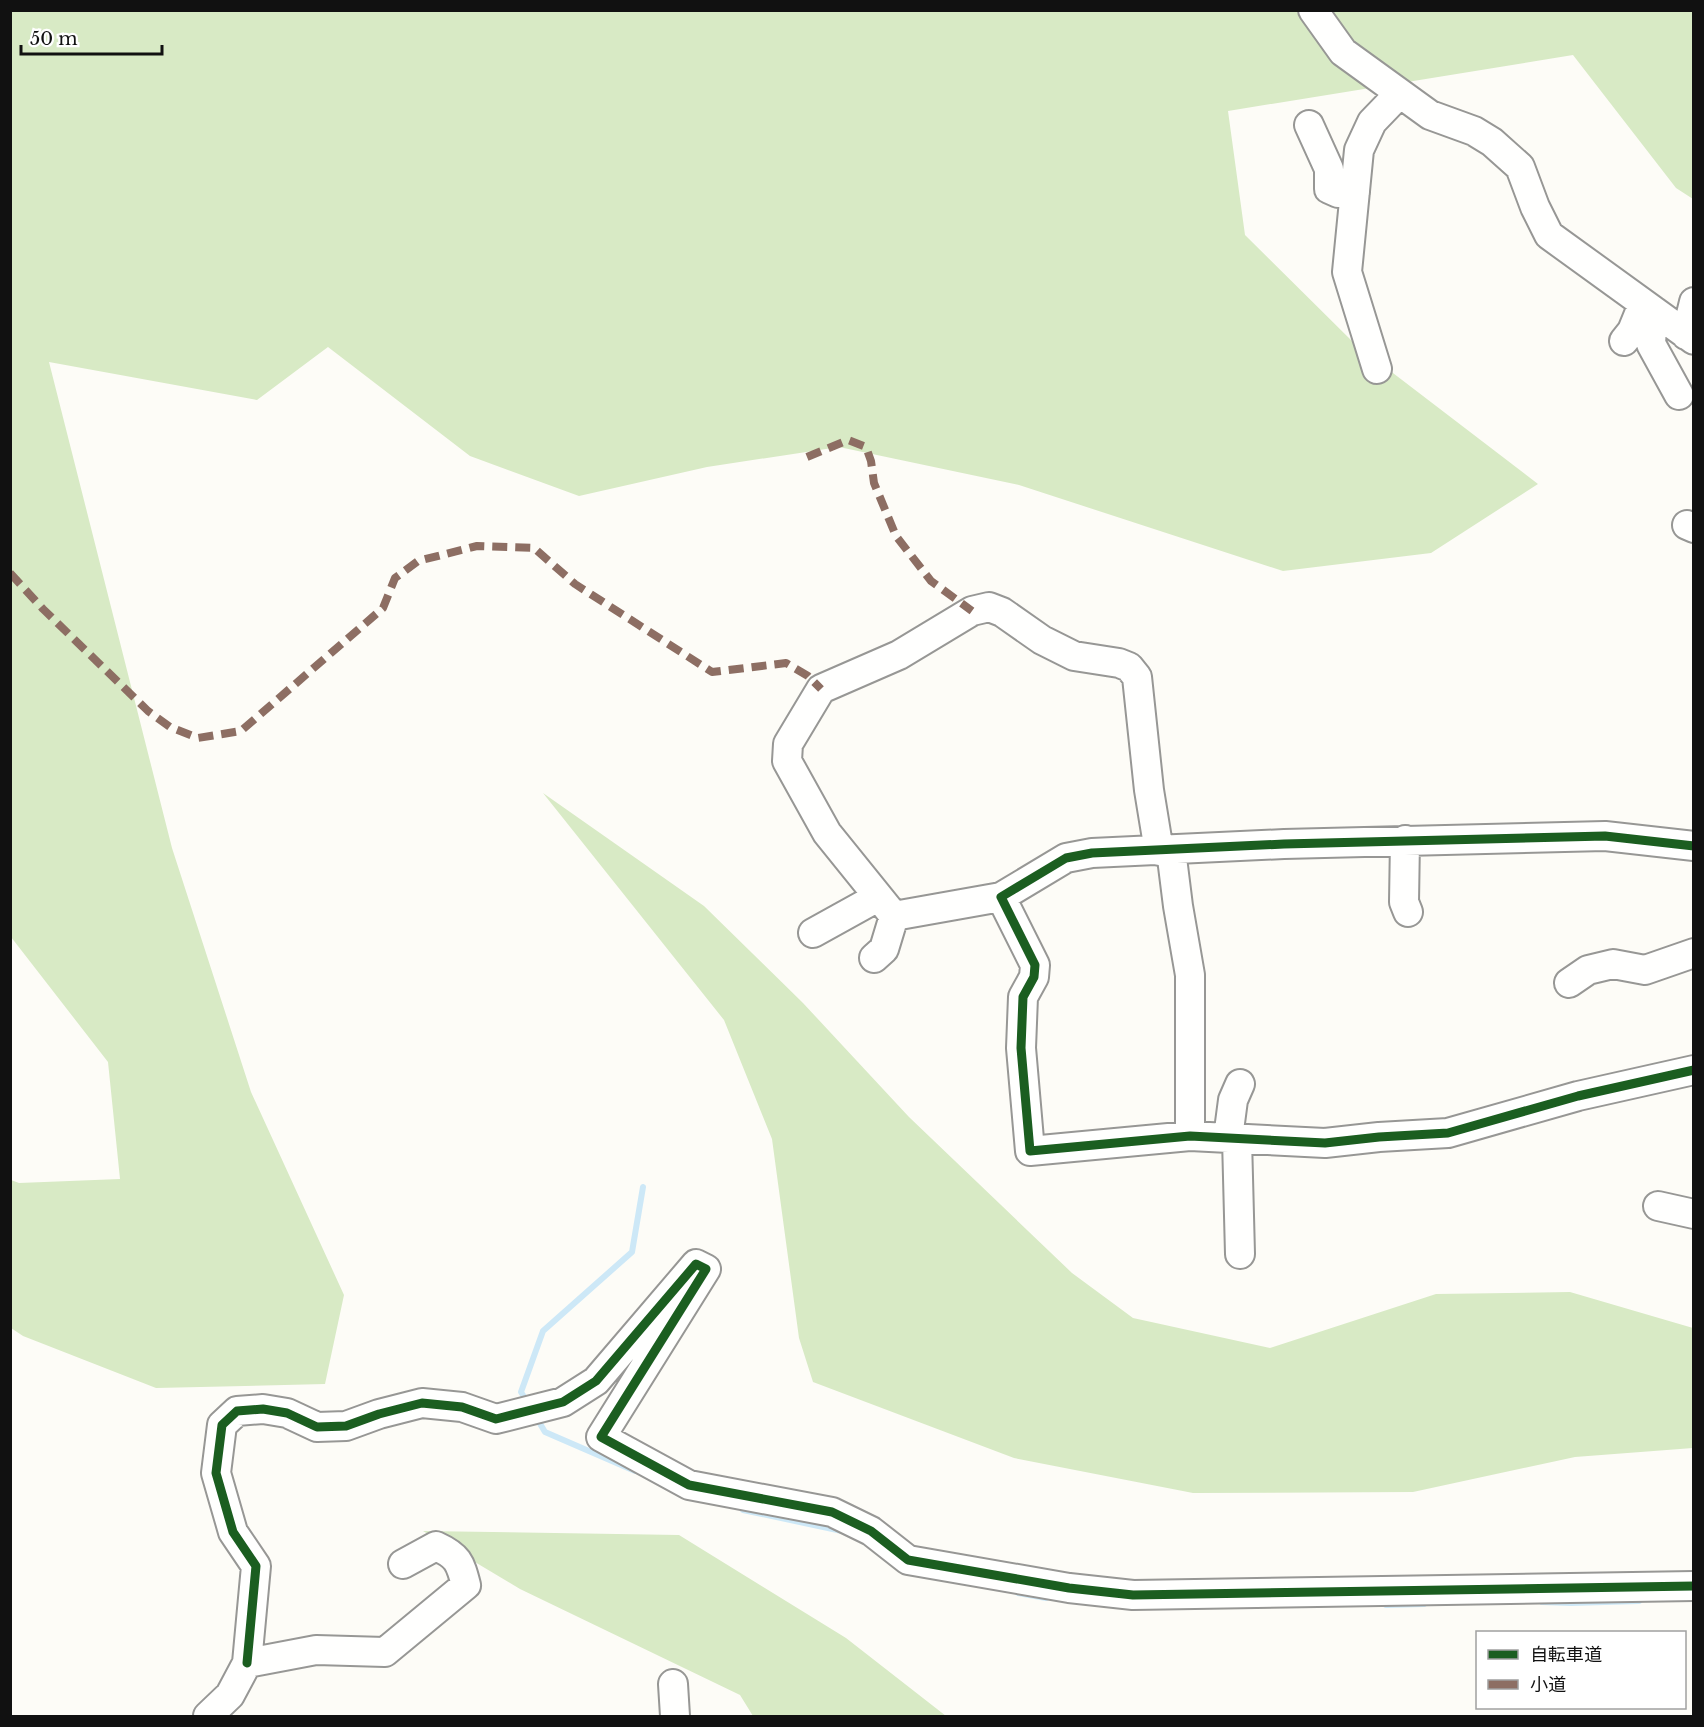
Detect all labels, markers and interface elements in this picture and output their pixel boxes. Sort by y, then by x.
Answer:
scale bar [21,18,162,56]
text: 50 m [30,28,78,50]
legend [1476,1631,1686,1709]
text: 自転車道 [1530,1644,1602,1666]
text: 小道 [1530,1674,1566,1696]

